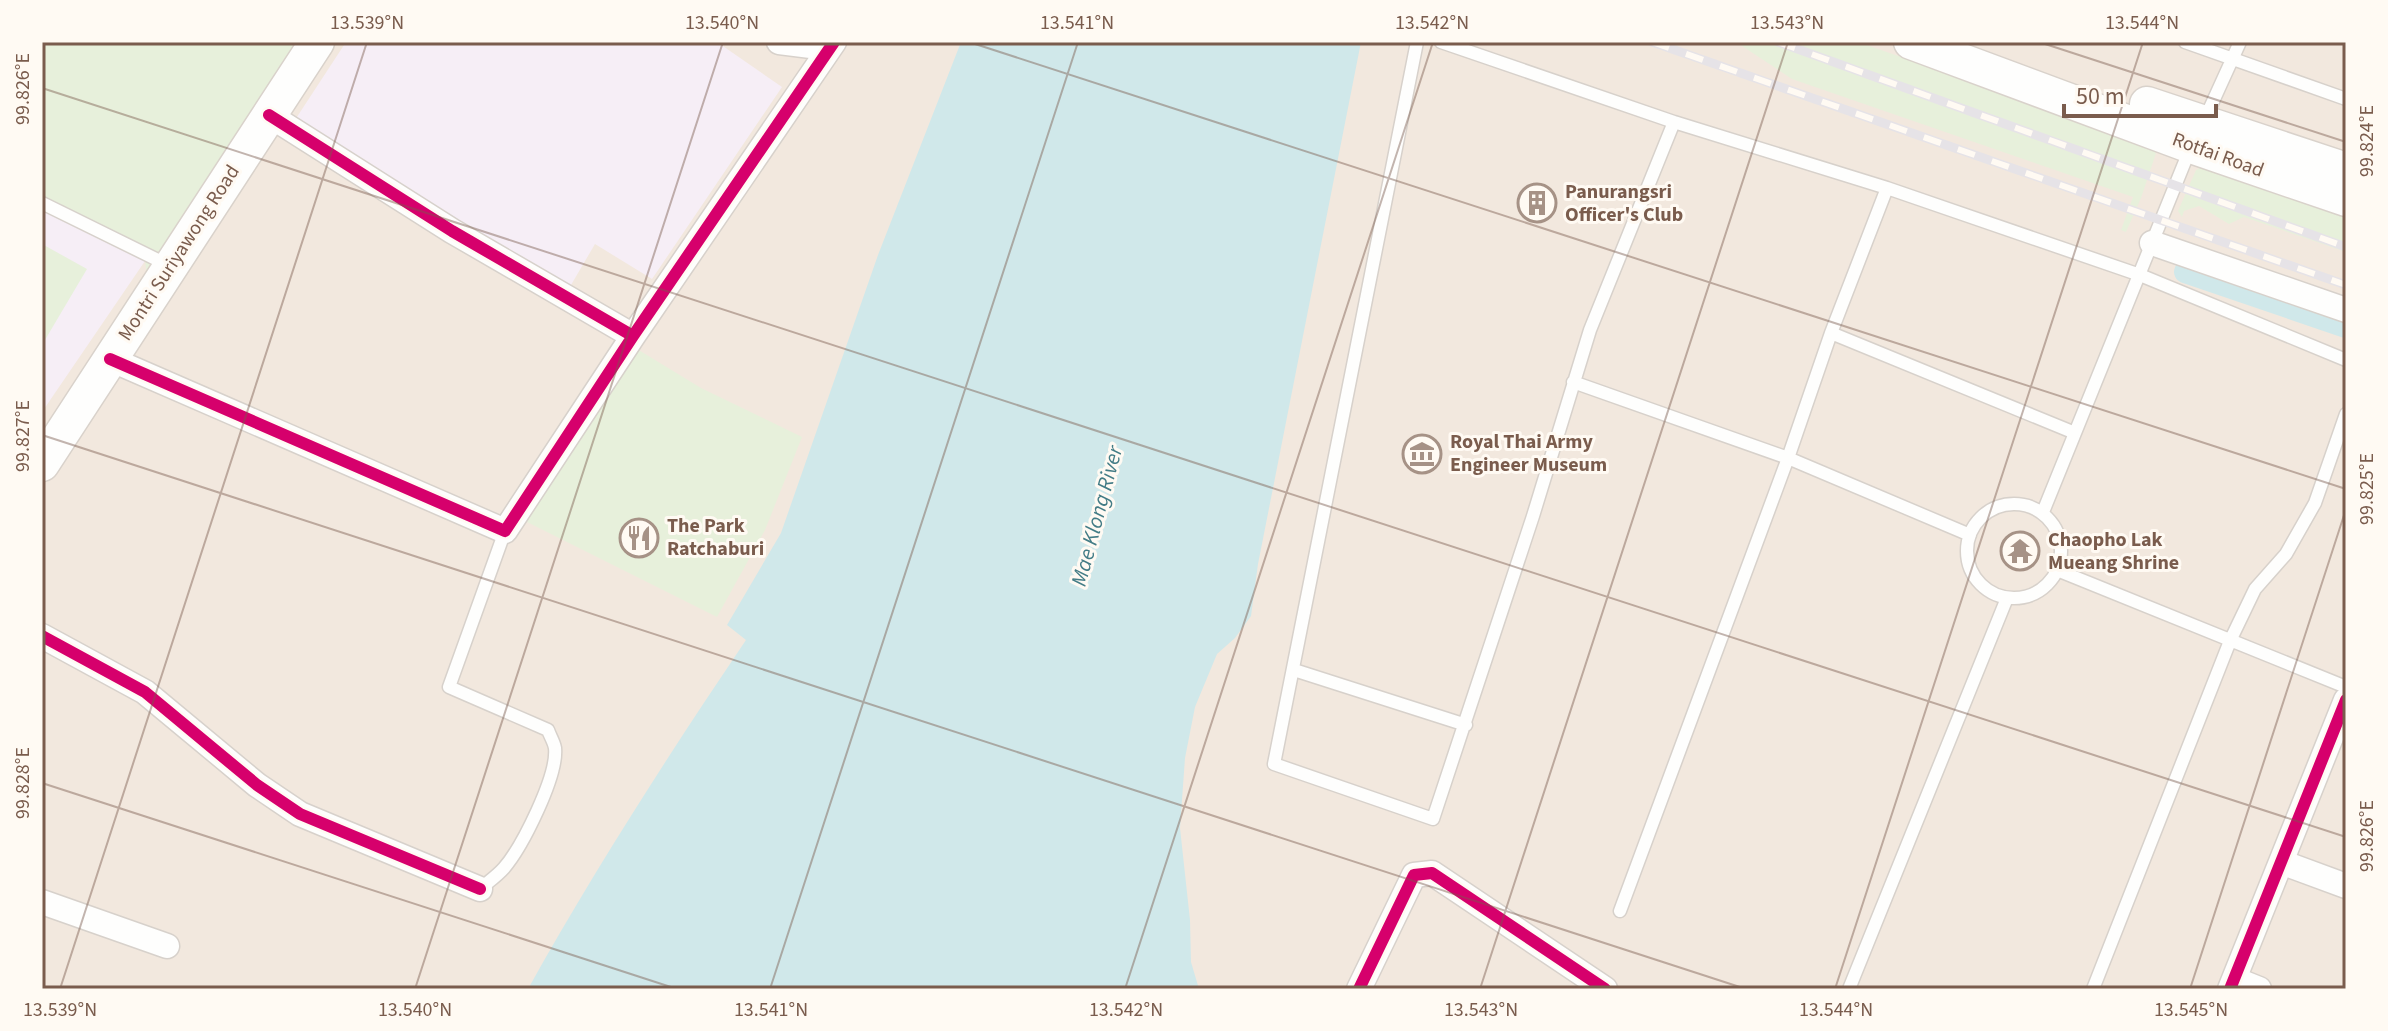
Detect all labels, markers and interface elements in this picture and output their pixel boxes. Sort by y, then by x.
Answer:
text: 13.539°N [330,9,404,37]
text: 13.540°N [685,9,759,37]
text: 13.541°N [1040,9,1114,37]
text: 13.542°N [1395,9,1469,37]
text: 13.543°N [1750,9,1824,37]
text: 13.544°N [2105,9,2179,37]
text: 99.826°E [9,53,37,125]
scale bar [2064,68,2216,118]
text: 50 m [2076,79,2125,114]
text: 99.824°E [2353,105,2381,177]
street label: Rotfai Road [2168,125,2268,185]
street label: Montri Suriyawong Road [112,160,246,346]
place label: Panurangsri Officer's Club [1565,178,1683,229]
building icon: Panurangsri Officer's Club [1516,182,1558,224]
text: 99.827°E [9,400,37,472]
place label: Royal Thai Army Engineer Museum [1450,428,1607,479]
museum icon: Royal Thai Army Engineer Museum [1401,433,1443,475]
water label: Mae Klong River [1063,441,1131,590]
text: 99.825°E [2353,453,2381,525]
place label: The Park Ratchaburi [667,512,764,563]
restaurant icon: The Park Ratchaburi [618,517,660,559]
place label: Chaopho Lak Mueang Shrine [2048,526,2179,577]
temple icon: Chaopho Lak Mueang Shrine [1999,530,2041,572]
text: 99.828°E [9,747,37,819]
text: 99.826°E [2353,800,2381,872]
text: 13.539°N [23,996,97,1024]
text: 13.540°N [378,996,452,1024]
text: 13.541°N [734,996,808,1024]
text: 13.542°N [1089,996,1163,1024]
text: 13.543°N [1444,996,1518,1024]
text: 13.544°N [1799,996,1873,1024]
text: 13.545°N [2154,996,2228,1024]

